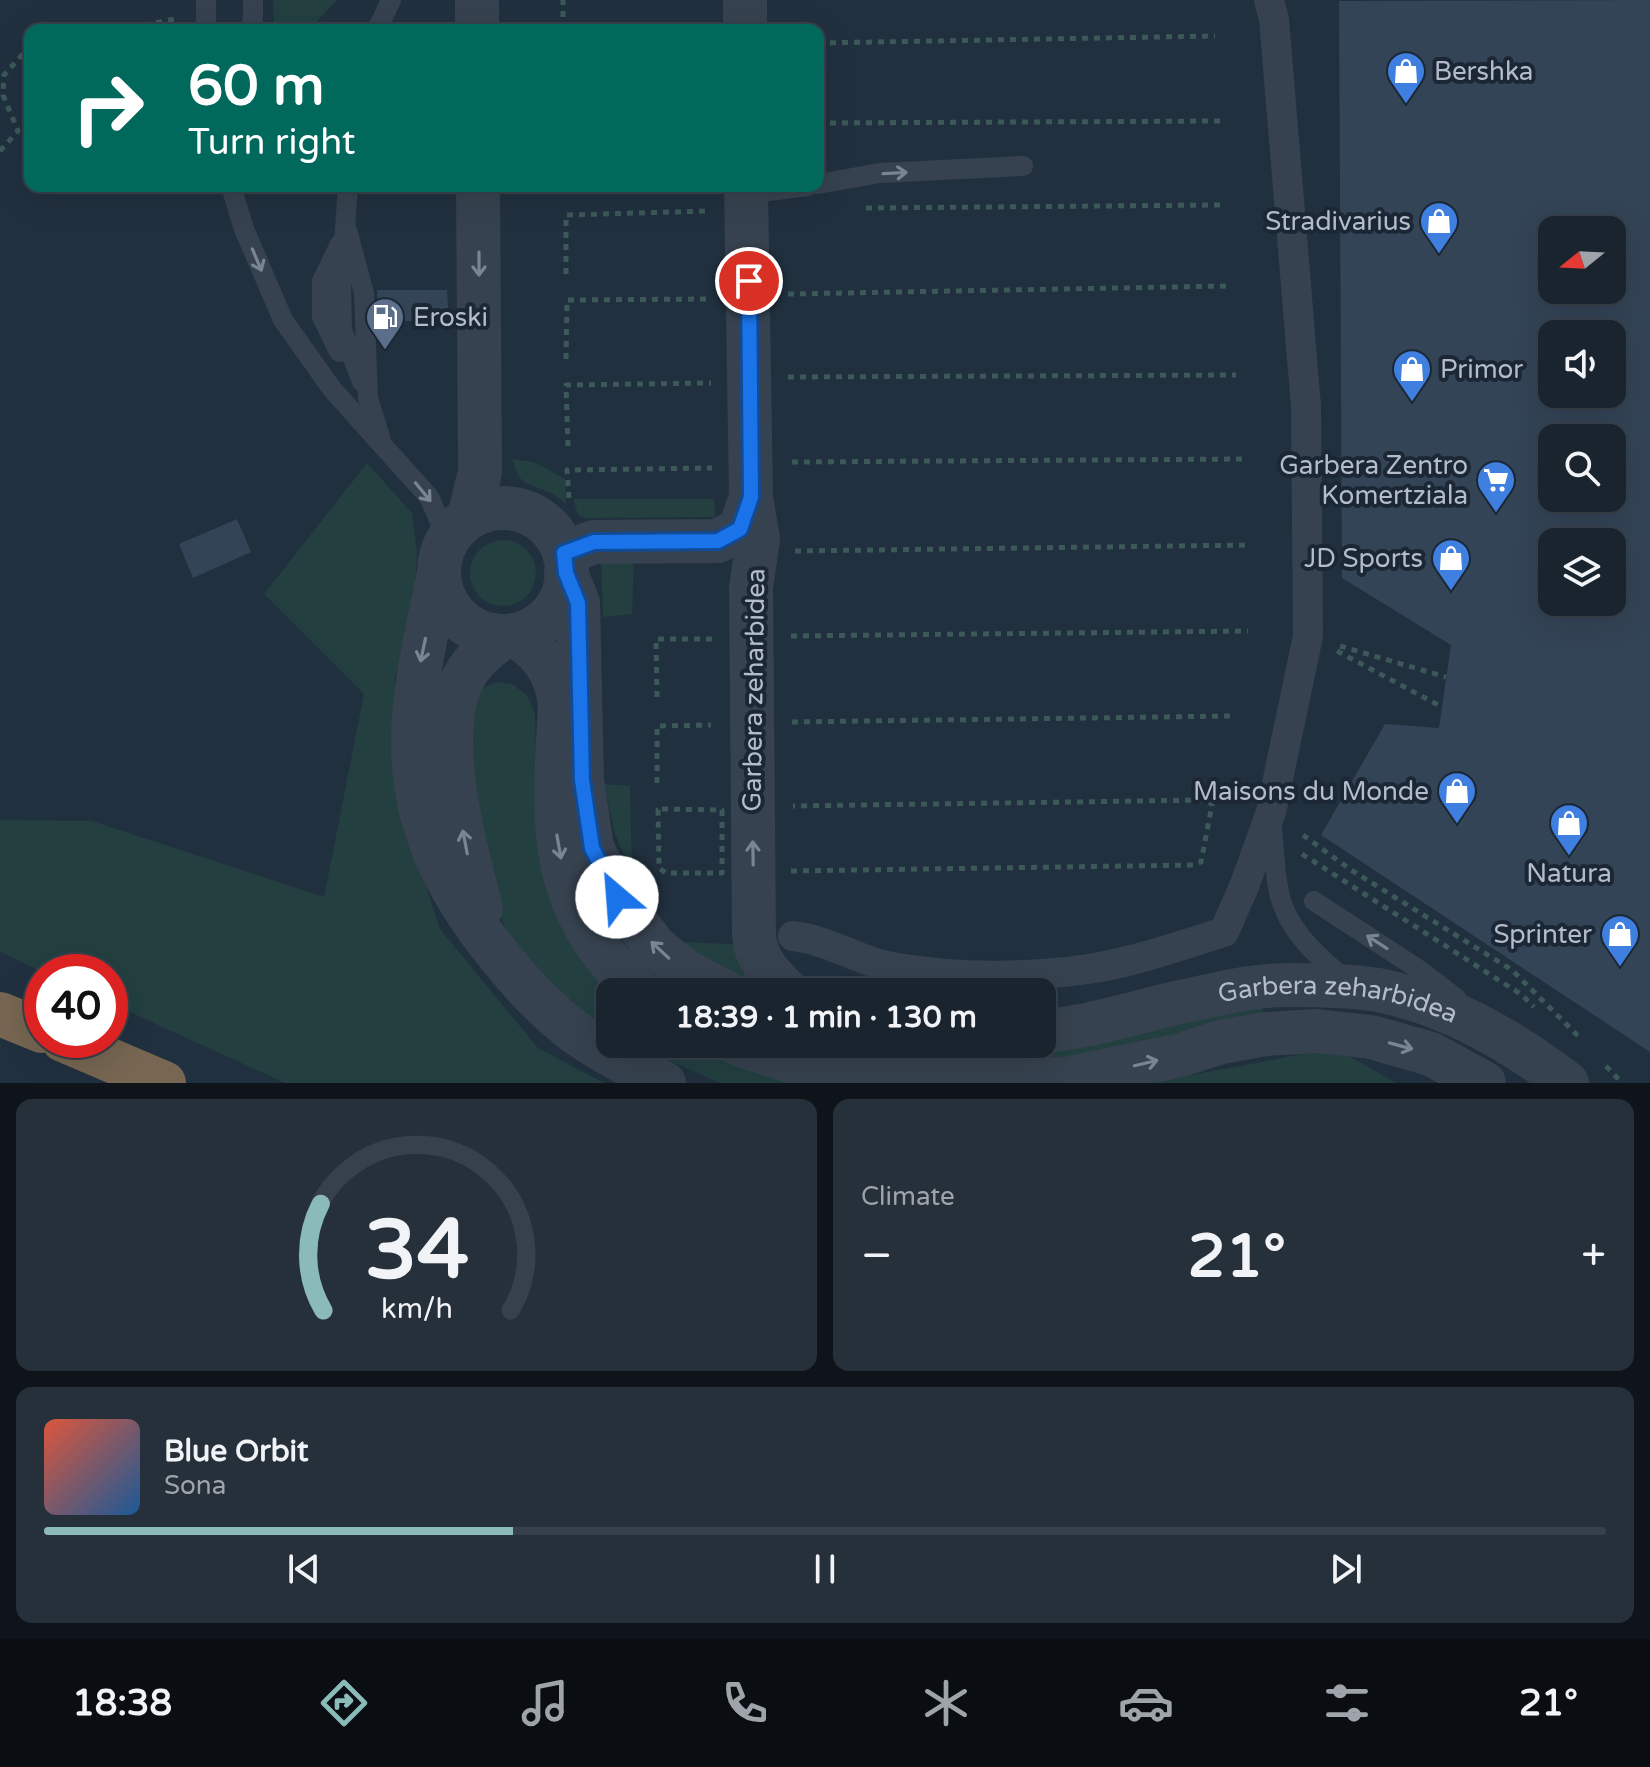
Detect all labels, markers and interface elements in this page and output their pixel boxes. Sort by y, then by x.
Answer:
shop icon: Bershka [1385,50,1427,105]
text: 60 m [188,53,324,120]
icon: right [56,56,160,160]
place label: Bershka [1434,56,1533,87]
text: Turn right [188,121,355,164]
one-way arrow [881,165,908,180]
shop icon: Stradivarius [1418,200,1460,255]
place label: Stradivarius [1265,206,1411,237]
north arrow [1538,216,1626,304]
map controls [1538,216,1626,616]
one-way arrow [250,247,265,271]
pin [715,247,783,315]
one-way arrow [471,250,487,277]
icon: arrive [727,259,771,303]
fuel station icon: Eroski [364,296,406,351]
place label: Eroski [413,302,488,333]
button: sound [1538,320,1626,408]
shop icon: Primor [1391,348,1433,403]
place label: Primor [1440,354,1523,385]
button: search [1538,424,1626,512]
place label: Garbera Zentro Komertziala [1279,450,1468,511]
supermarket icon: Garbera Zentro Komertziala [1475,459,1517,514]
one-way arrow [414,481,431,502]
button: layers [1538,528,1626,616]
shop icon: JD Sports [1430,537,1472,592]
place label: JD Sports [1304,543,1423,574]
street label: Garbera zeharbidea [736,568,772,812]
one-way arrow [415,636,430,662]
shop icon: Maisons du Monde [1436,770,1478,825]
place label: Maisons du Monde [1193,776,1429,807]
shop icon: Natura [1548,802,1590,857]
one-way arrow [457,830,472,855]
one-way arrow [552,834,567,859]
one-way arrow [745,840,761,867]
position arrow [575,855,659,939]
place label: Natura [1526,858,1612,889]
shop icon: Sprinter [1599,913,1641,968]
place label: Sprinter [1493,919,1592,950]
one-way arrow [1366,934,1389,950]
one-way arrow [650,940,670,959]
speed limit sign: 40 [24,954,128,1058]
street label: Garbera zeharbidea [1215,969,1463,1030]
text: 18:39 · 1 min · 130 m [675,999,977,1036]
one-way arrow [1387,1039,1413,1054]
one-way arrow [1133,1055,1158,1070]
text: Climate [861,1181,955,1212]
text: 34 [364,1201,469,1301]
text: 21° [1188,1221,1286,1293]
text: − [861,1230,892,1283]
text: + [1581,1230,1606,1283]
text: km/h [381,1292,452,1326]
text: Blue Orbit [164,1433,309,1470]
text: Sona [164,1470,226,1501]
icon: previous [282,1547,326,1591]
icon: pause [803,1547,847,1591]
icon: next [1324,1547,1368,1591]
icon: directions [316,1675,372,1731]
icon: music [517,1675,573,1731]
icon: phone [717,1675,773,1731]
icon: climate [918,1675,974,1731]
icon: car [1118,1675,1174,1731]
icon: filters [1319,1675,1375,1731]
text: 18:38 [72,1682,172,1725]
text: 21° [1519,1682,1578,1725]

